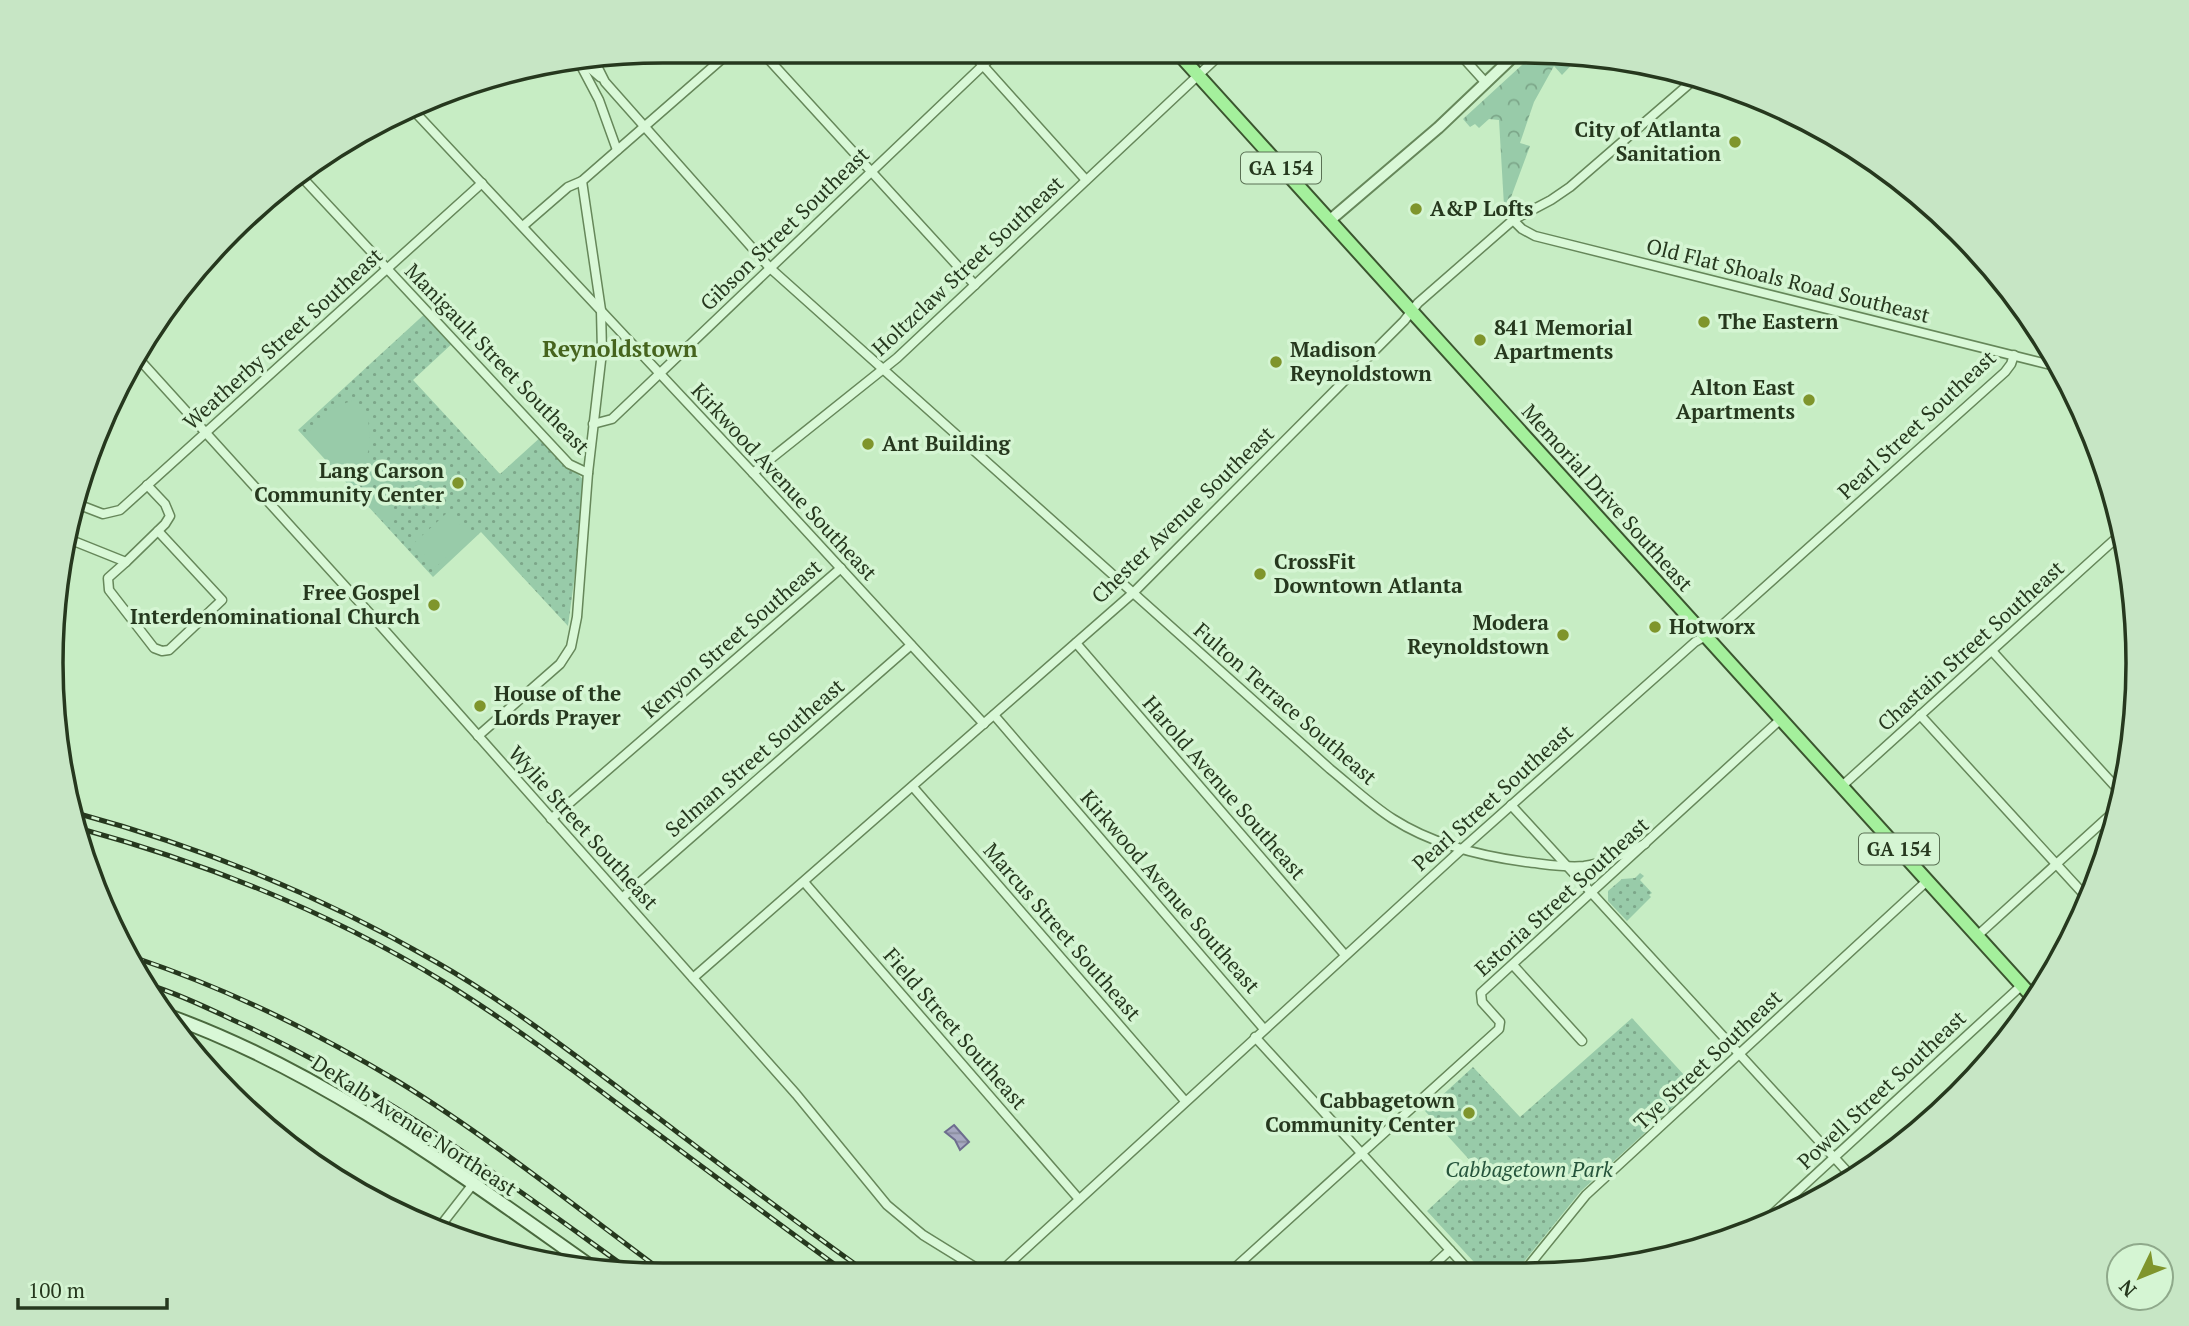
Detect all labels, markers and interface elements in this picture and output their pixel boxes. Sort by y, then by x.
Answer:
place label: City of Atlanta Sanitation [1575,115,1721,167]
marker: City of Atlanta Sanitation [1727,134,1743,150]
street label: Gibson Street Southeast [694,140,875,316]
road number: GA 154 [1241,152,1321,184]
street label: Holtzclaw Street Southeast [865,169,1069,362]
place label: A&P Lofts [1430,194,1534,222]
marker: A&P Lofts [1408,201,1424,217]
street label: Old Flat Shoals Road Southeast [1644,231,1933,329]
street label: Weatherby Street Southeast [177,241,388,435]
street label: Manigault Street Southeast [399,257,596,460]
place label: The Eastern [1718,307,1839,335]
place label: 841 Memorial Apartments [1494,313,1633,365]
marker: The Eastern [1696,314,1712,330]
marker: 841 Memorial Apartments [1472,332,1488,348]
district label: Reynoldstown [542,333,698,364]
place label: Madison Reynoldstown [1290,335,1432,387]
street label: Pearl Street Southeast [1831,343,2002,505]
marker: Madison Reynoldstown [1268,354,1284,370]
place label: Alton East Apartments [1676,373,1796,425]
street label: Kirkwood Avenue Southeast [686,377,884,586]
marker: Alton East Apartments [1801,392,1817,408]
street label: Memorial Drive Southeast [1516,398,1700,597]
street label: Chester Avenue Southeast [1085,419,1280,609]
place label: Ant Building [882,429,1012,457]
marker: Ant Building [860,436,876,452]
place label: Lang Carson Community Center [254,456,444,508]
marker: Lang Carson Community Center [450,475,466,491]
place label: CrossFit Downtown Atlanta [1274,547,1463,599]
street label: Kenyon Street Southeast [636,552,827,724]
street label: Chastain Street Southeast [1871,554,2070,737]
marker: CrossFit Downtown Atlanta [1252,566,1268,582]
place label: Free Gospel Interdenominational Church [130,578,421,630]
marker: Free Gospel Interdenominational Church [426,597,442,613]
place label: Modera Reynoldstown [1407,608,1549,660]
place label: Hotworx [1669,612,1756,640]
street label: Fulton Terrace Southeast [1188,616,1383,791]
marker: Hotworx [1647,619,1663,635]
marker: Modera Reynoldstown [1555,627,1571,643]
street label: Selman Street Southeast [659,672,850,843]
place label: House of the Lords Prayer [494,679,621,731]
street label: Harold Avenue Southeast [1137,689,1313,885]
marker: House of the Lords Prayer [472,698,488,714]
street label: Pearl Street Southeast [1406,718,1579,877]
street label: Wylie Street Southeast [503,739,665,915]
street label: Kirkwood Avenue Southeast [1075,784,1267,999]
street label: Estoria Street Southeast [1468,810,1654,982]
road number: GA 154 [1859,834,1939,864]
street label: Marcus Street Southeast [978,836,1148,1026]
street label: Field Street Southeast [878,942,1034,1115]
street label: Tye Street Southeast [1627,983,1788,1135]
street label: Powell Street Southeast [1791,1004,1972,1175]
street label: DeKalb Avenue Northeast [307,1048,523,1202]
place label: Cabbagetown Community Center [1265,1086,1455,1138]
marker: Cabbagetown Community Center [1461,1105,1477,1121]
park label: Cabbagetown Park [1445,1155,1614,1183]
north arrow [2105,1242,2175,1312]
scale bar [18,1266,166,1310]
text: N [2113,1275,2141,1303]
text: 100 m [28,1276,85,1304]

